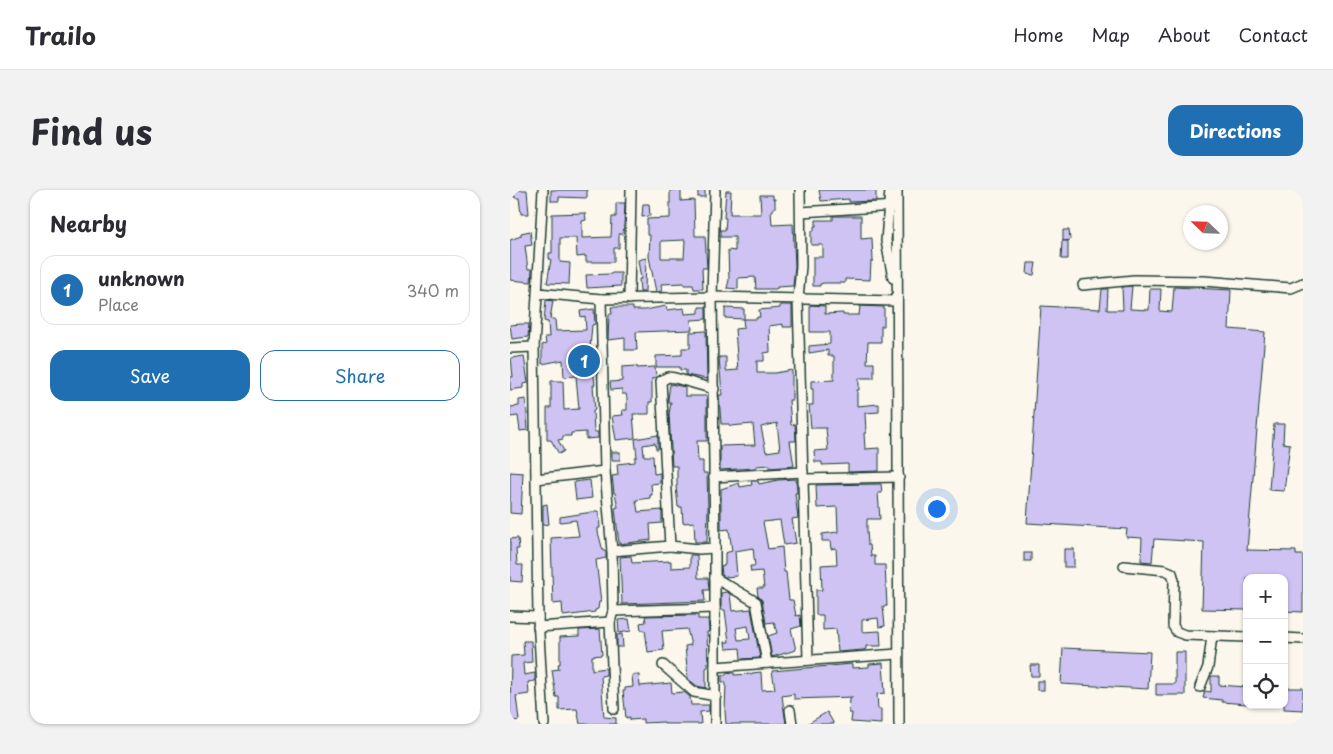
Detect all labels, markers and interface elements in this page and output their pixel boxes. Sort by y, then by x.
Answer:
text: Trailo [25,17,96,53]
text: Home [1013,21,1063,48]
text: Map [1091,21,1130,48]
text: About [1158,21,1210,48]
text: Contact [1238,21,1308,48]
text: Find us [30,104,152,157]
button: Directions [1168,105,1303,156]
north arrow [1183,205,1228,250]
text: Nearby [50,207,127,239]
text: unknown [98,264,185,292]
text: 1 [63,278,71,302]
text: 340 m [407,278,459,302]
text: Place [98,292,139,316]
pin: 1 [568,342,600,380]
button: Save [50,350,250,401]
button: Share [260,350,460,401]
your location [924,496,950,522]
map controls [1243,574,1288,709]
button: + [1243,574,1288,619]
button: − [1243,619,1288,664]
button: locate [1243,664,1288,709]

